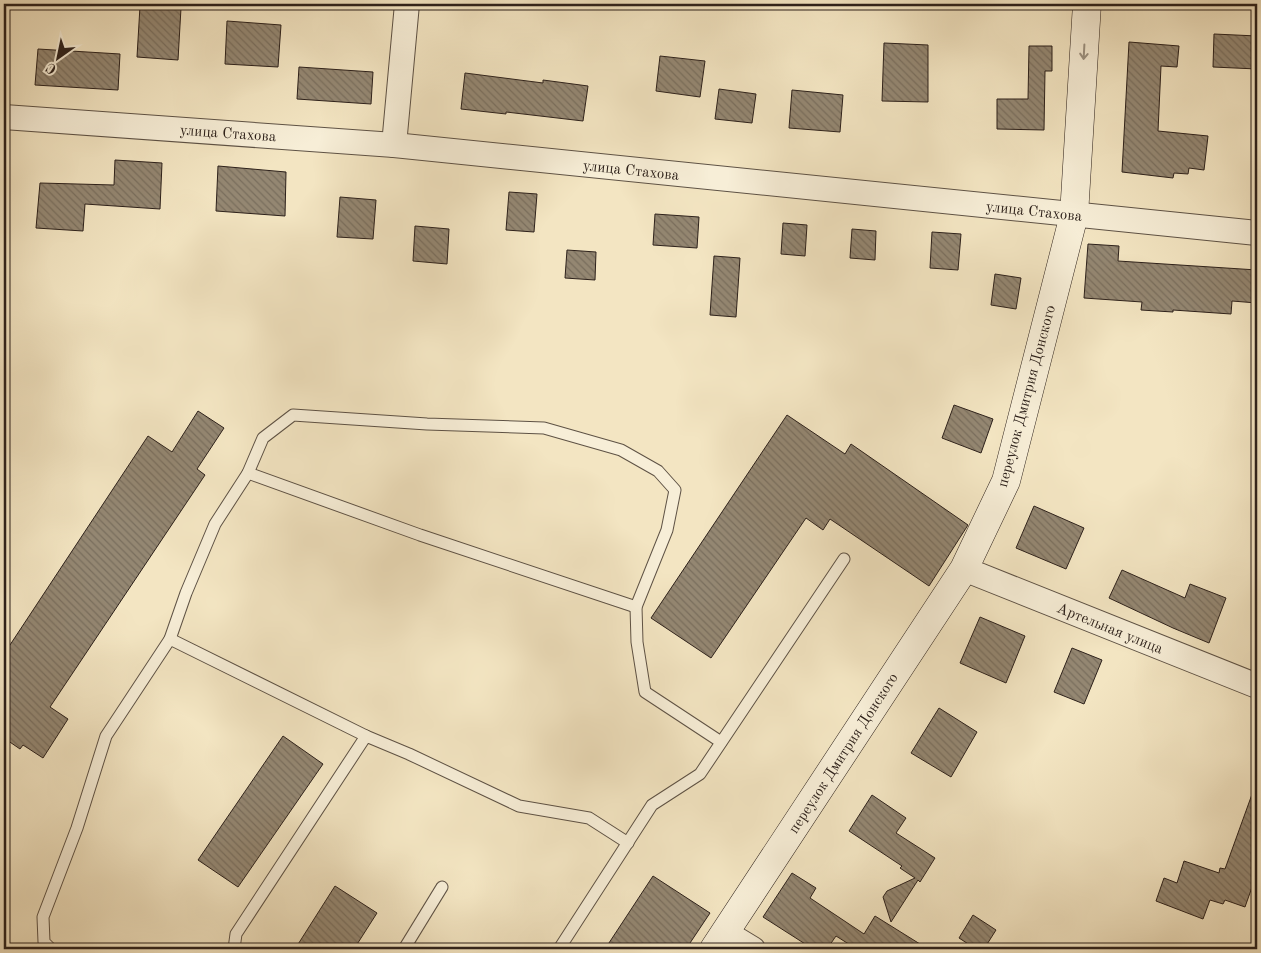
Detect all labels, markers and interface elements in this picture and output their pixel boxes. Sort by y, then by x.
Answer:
north arrow [32,32,82,82]
one-way arrow [1079,44,1088,60]
text: С [44,60,59,76]
street label: улица Стахова [179,124,277,145]
street label: улица Стахова [582,159,680,184]
street label: улица Стахова [985,200,1083,225]
street label: переулок Дмитрия Донского [996,304,1059,489]
street label: Артельная улица [1054,601,1165,658]
street label: переулок Дмитрия Донского [787,671,902,837]

